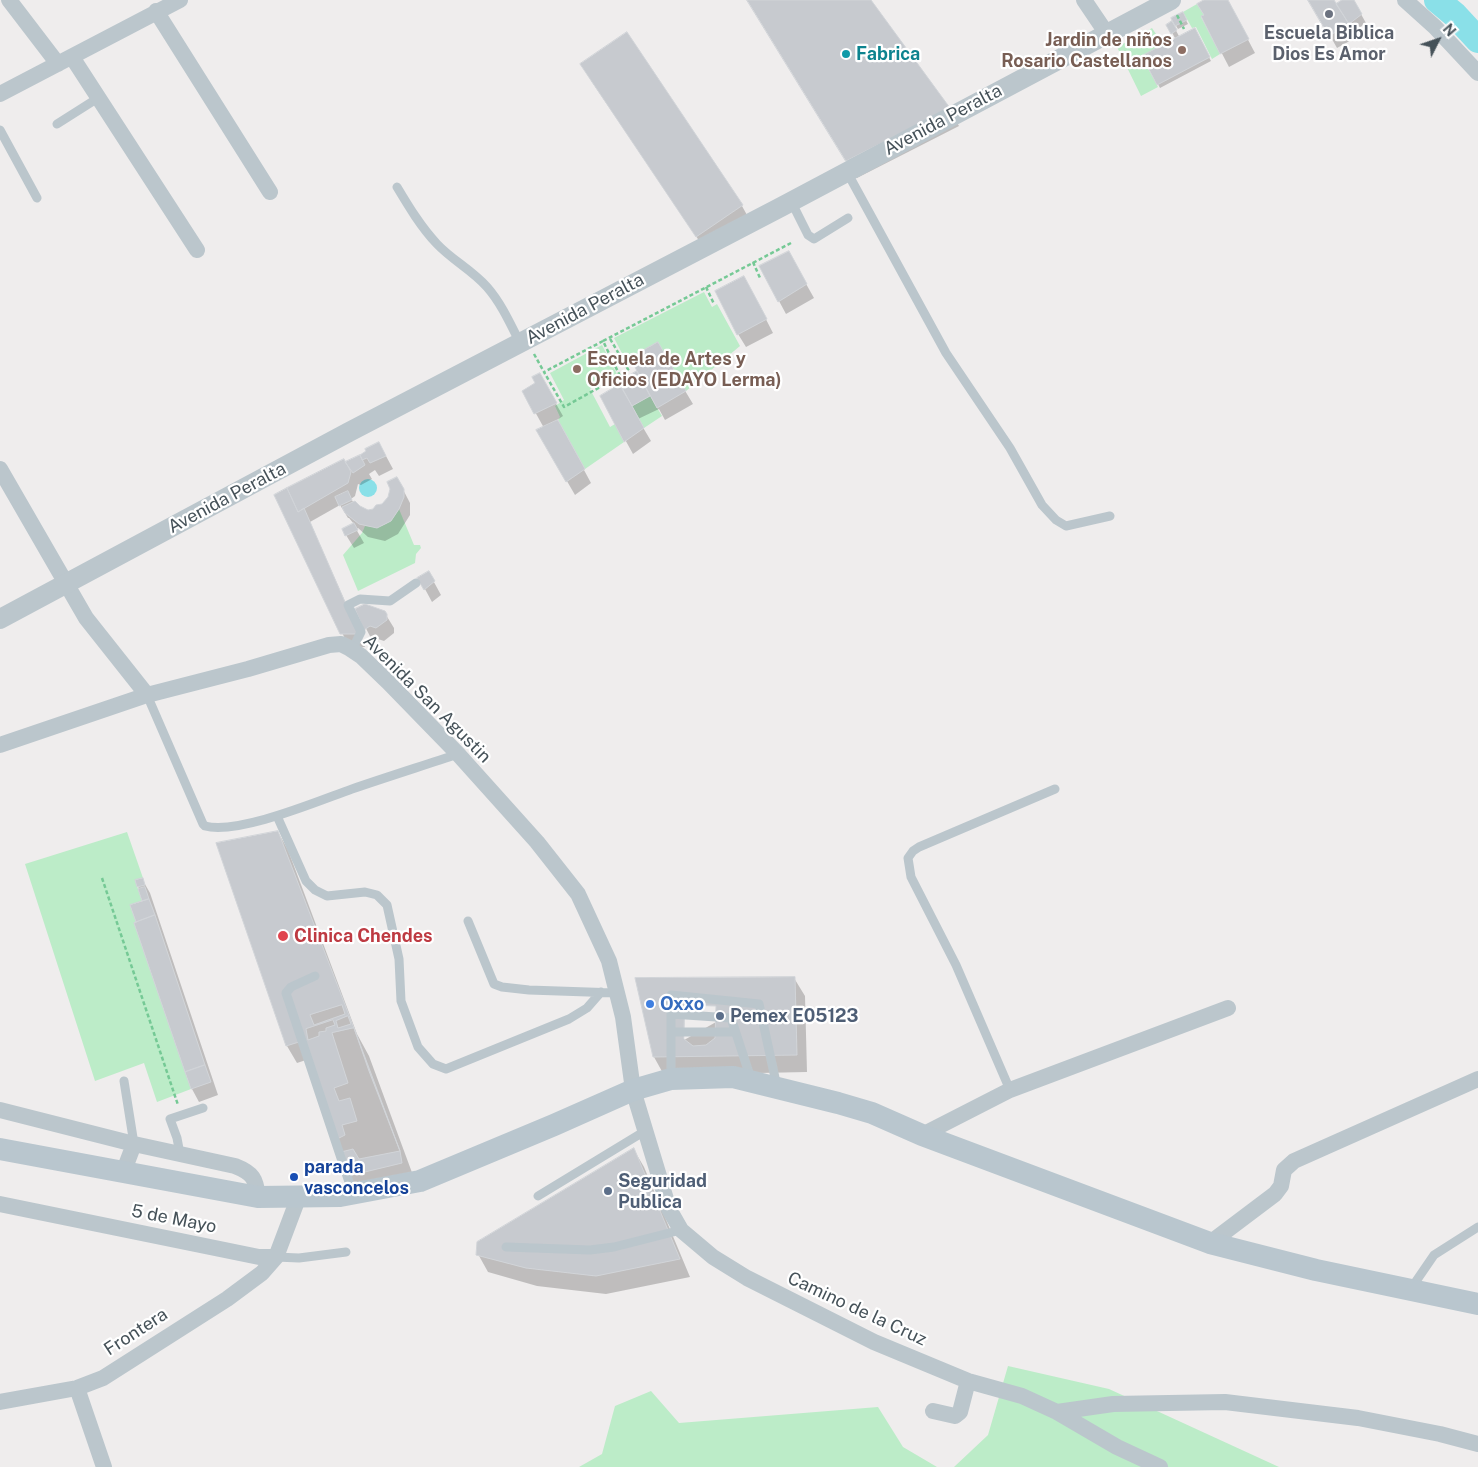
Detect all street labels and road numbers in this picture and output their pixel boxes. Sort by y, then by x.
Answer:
street label: Avenida Peralta [880,80,1006,160]
street label: Avenida Peralta [522,269,648,349]
street label: Avenida Peralta [164,458,290,538]
street label: Avenida San Agustin [359,631,495,767]
street label: 5 de Mayo [130,1200,218,1238]
street label: Camino de la Cruz [784,1267,930,1351]
street label: Frontera [100,1304,172,1360]

